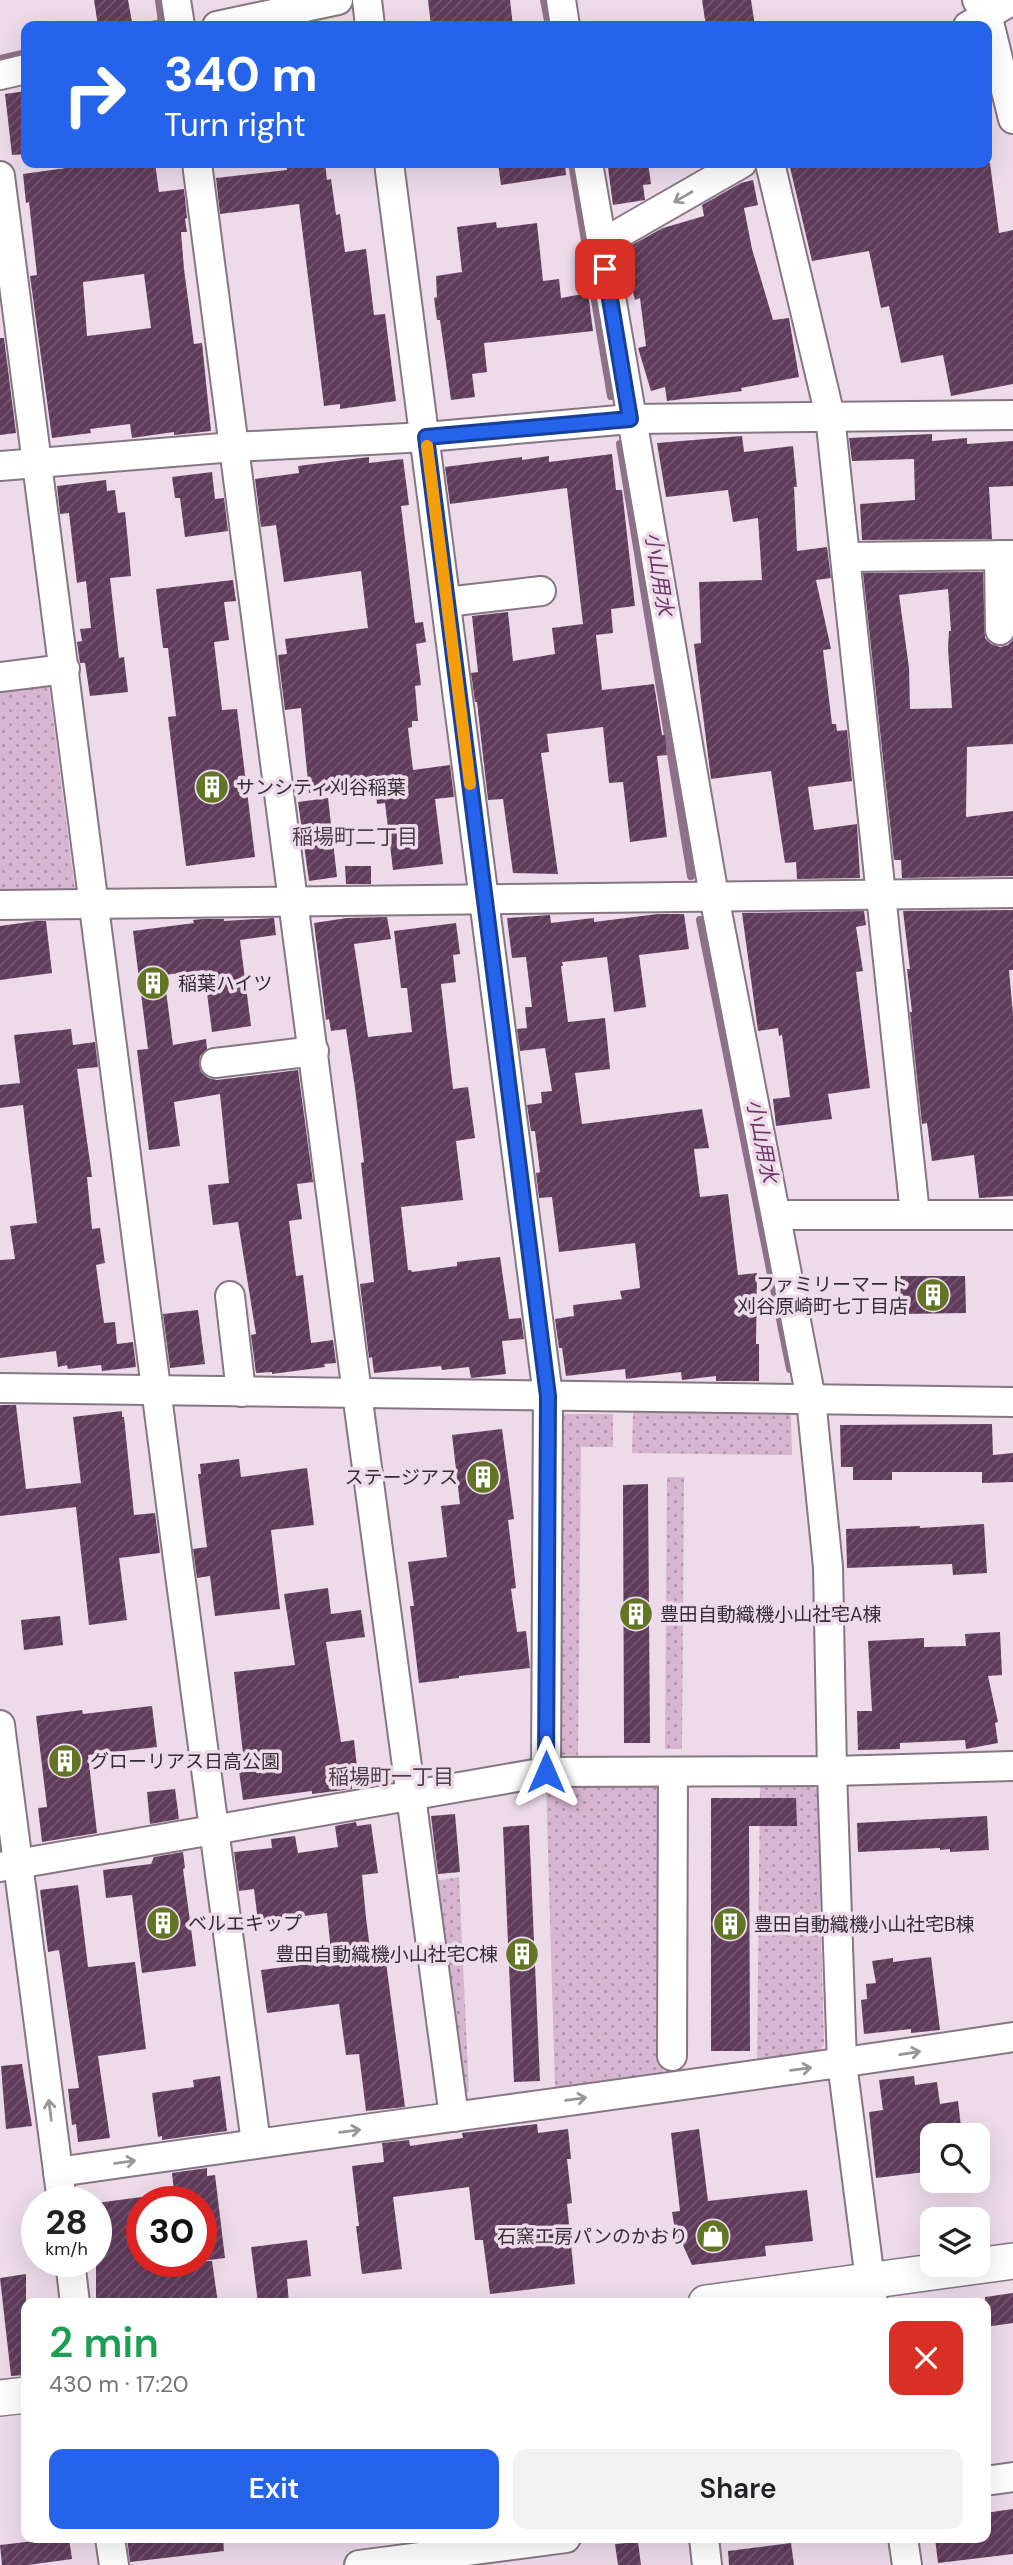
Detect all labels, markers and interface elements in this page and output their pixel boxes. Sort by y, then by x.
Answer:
text: 340 m [164,42,318,106]
icon: right [49,49,140,140]
text: Turn right [164,104,306,146]
one-way arrow [674,190,694,204]
pin [575,239,635,299]
icon: arrive [586,250,624,288]
water label: 小山用水 [639,530,680,620]
building icon: サンシティ刈谷稲葉 [193,768,231,806]
place label: サンシティ刈谷稲葉 [236,775,406,800]
district label: 稲場町二丁目 [292,823,418,851]
building icon: 稲葉ハイツ [134,964,172,1002]
place label: 稲葉ハイツ [178,971,273,996]
water label: 小山用水 [740,1097,784,1187]
place label: ファミリーマート 刈谷原崎町七丁目店 [737,1272,908,1319]
building icon: ファミリーマート 刈谷原崎町七丁目店 [914,1276,952,1314]
building icon: ステージアス [464,1458,502,1496]
place label: ステージアス [344,1465,458,1490]
building icon: 豊田自動織機小山社宅A棟 [617,1595,655,1633]
place label: 豊田自動織機小山社宅A棟 [660,1602,882,1627]
position arrow [509,1735,583,1809]
building icon: グローリアス日高公園 [46,1742,84,1780]
place label: グローリアス日高公園 [90,1749,280,1774]
district label: 稲場町一丁目 [328,1763,454,1791]
building icon: ベルエキップ [144,1904,182,1942]
building icon: 豊田自動織機小山社宅B棟 [711,1905,749,1943]
place label: ベルエキップ [188,1911,302,1936]
place label: 豊田自動織機小山社宅B棟 [754,1912,974,1937]
building icon: 豊田自動織機小山社宅C棟 [503,1935,541,1973]
place label: 豊田自動織機小山社宅C棟 [275,1942,498,1967]
one-way arrow [898,2046,921,2059]
one-way arrow [789,2062,812,2075]
one-way arrow [564,2092,587,2105]
one-way arrow [43,2099,56,2121]
map controls [920,2123,990,2277]
button: search [920,2123,990,2193]
one-way arrow [339,2124,361,2137]
one-way arrow [113,2155,136,2168]
speed limit sign: 30 [126,2186,217,2277]
text: 28 [45,2199,88,2245]
button: layers [920,2207,990,2277]
shop icon: 石窯工房パンのかおり [694,2217,732,2255]
place label: 石窯工房パンのかおり [497,2224,688,2249]
text: km/h [45,2237,88,2261]
text: 2 min [49,2315,159,2370]
button: close [889,2321,963,2395]
text: 430 m · 17:20 [49,2369,189,2399]
button: Exit [49,2449,499,2529]
button: Share [513,2449,963,2529]

